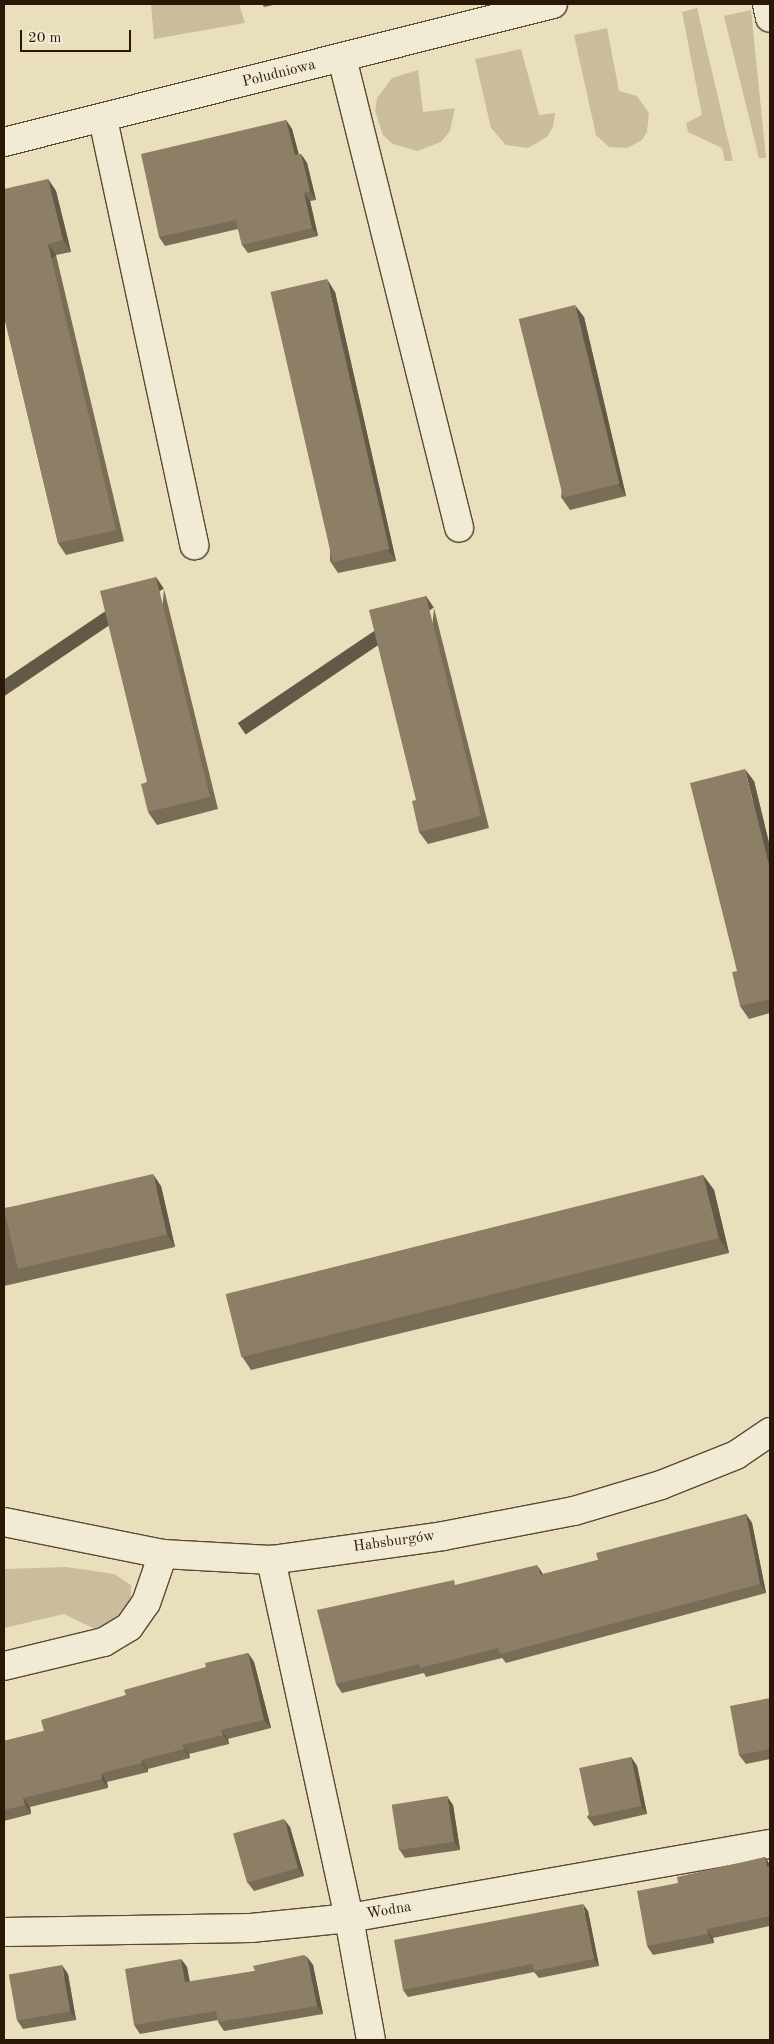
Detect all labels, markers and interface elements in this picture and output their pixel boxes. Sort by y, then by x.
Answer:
scale bar [22,20,134,52]
text: 20 m [28,31,62,46]
street label: Południowa [241,56,317,92]
street label: Habsburgów [352,1527,436,1557]
street label: Wodna [365,1898,413,1924]

